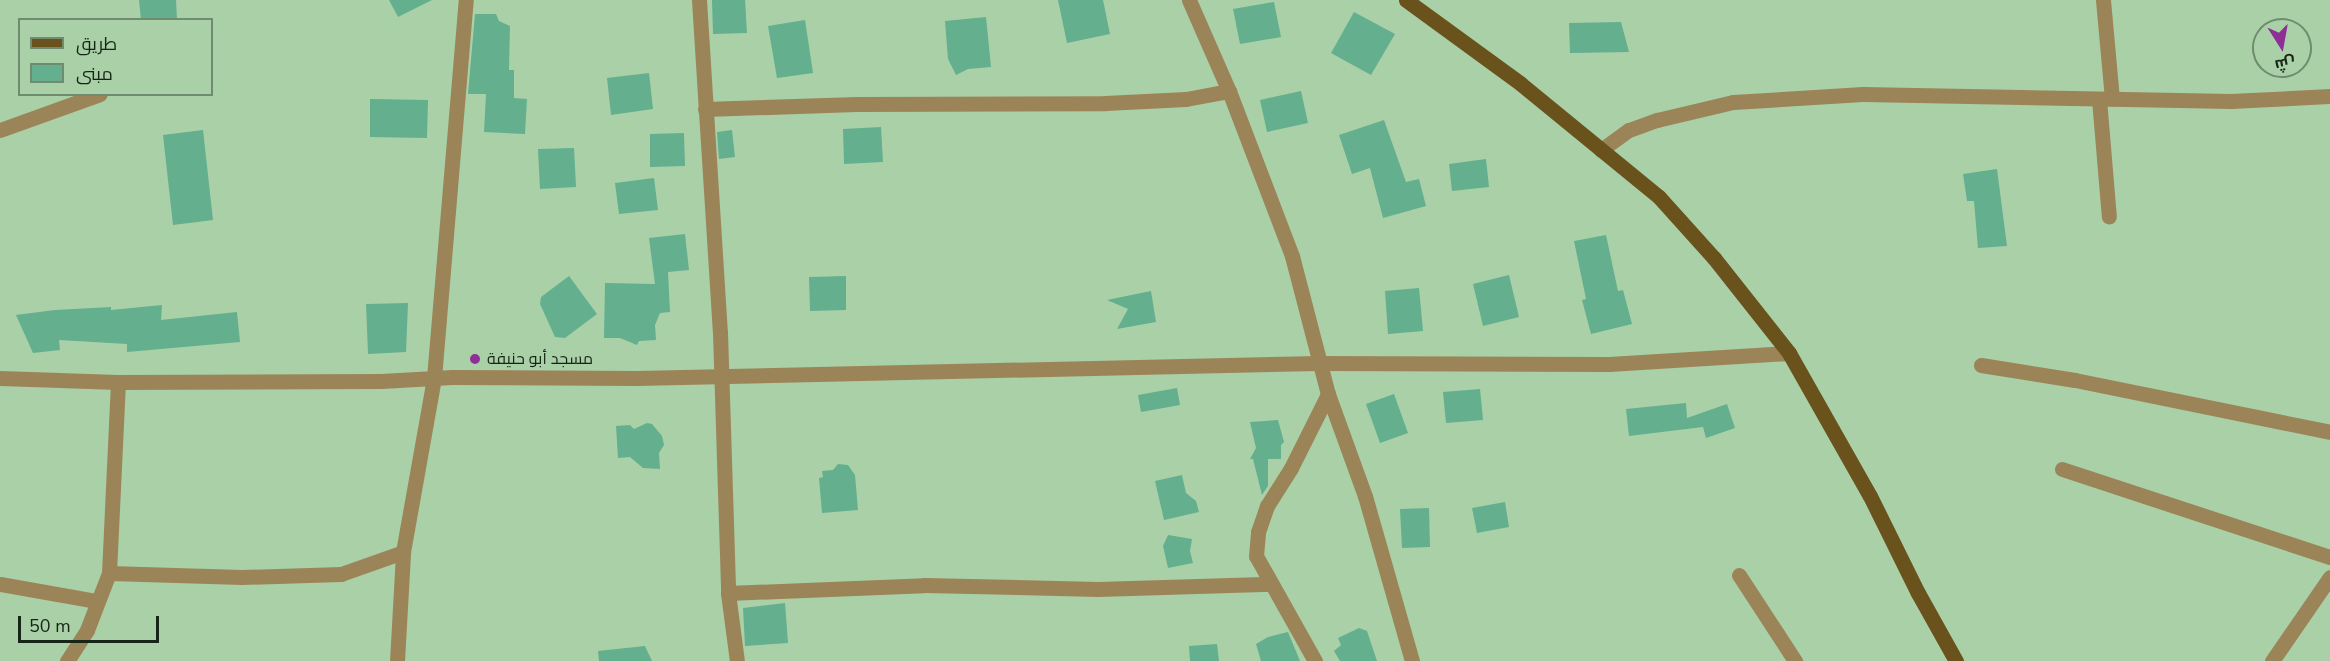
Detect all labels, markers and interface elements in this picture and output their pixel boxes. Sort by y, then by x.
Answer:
legend [18,18,213,96]
north arrow [2252,18,2312,78]
text: طريق [76,32,117,56]
text: ش [2273,51,2297,76]
text: مبنى [76,62,113,86]
place label: مسجد أبو حنيفة [487,349,593,369]
marker: مسجد أبو حنيفة [468,352,482,366]
scale bar [21,604,162,642]
text: 50 m [29,614,71,638]

